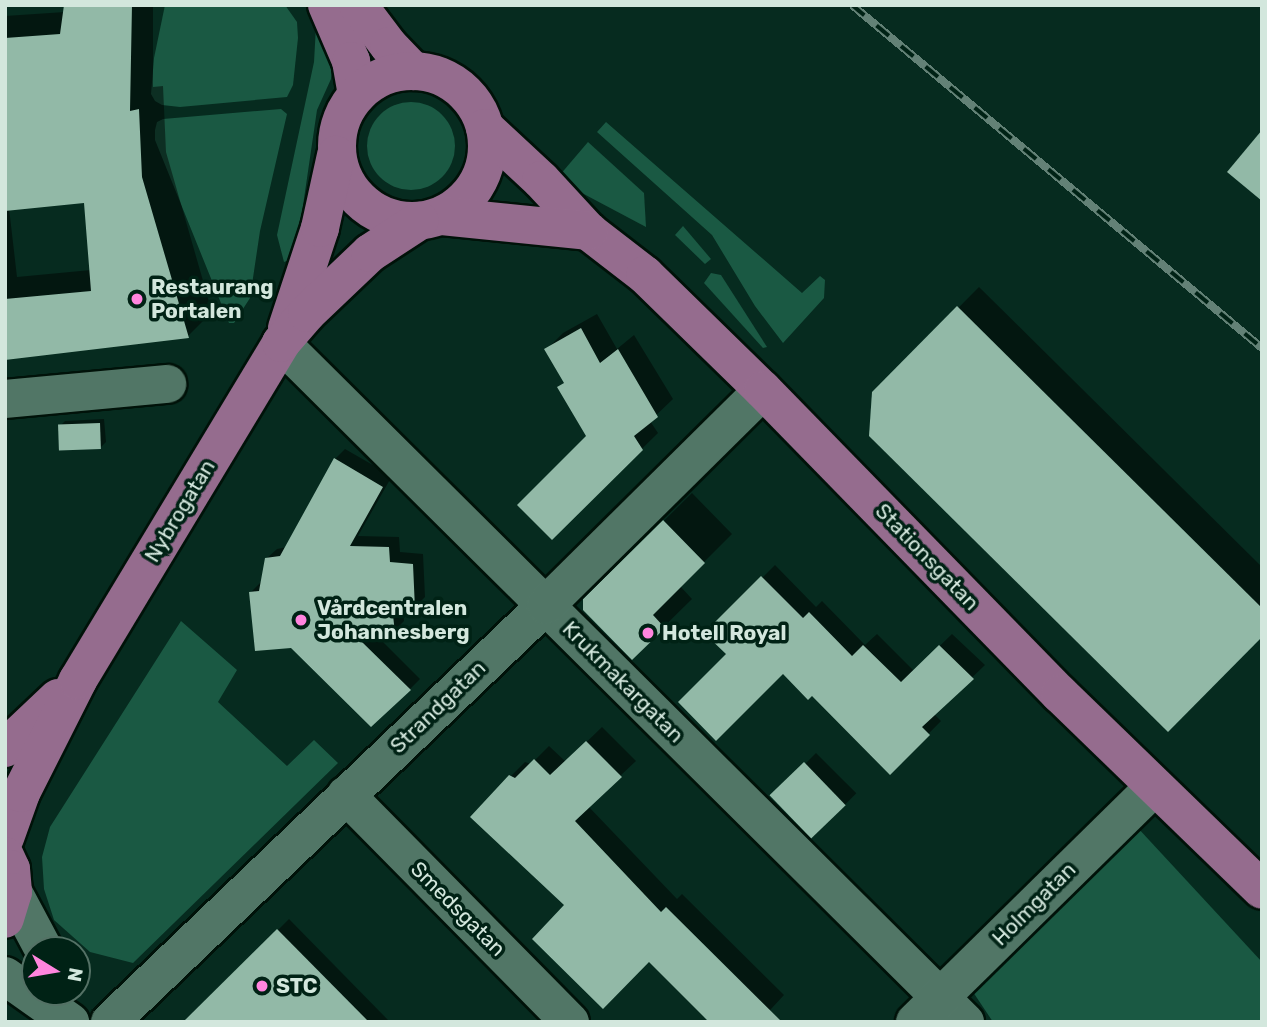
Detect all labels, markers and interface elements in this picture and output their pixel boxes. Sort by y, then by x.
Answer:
place label: Restaurang Portalen [151,274,274,324]
marker: Restaurang Portalen [129,291,145,307]
street label: Nybrogatan [140,455,220,567]
street label: Stationsgatan [870,499,984,615]
place label: Vårdcentralen Johannesberg [317,595,470,645]
marker: Vårdcentralen Johannesberg [291,610,311,630]
street label: Krukmakargatan [557,616,689,748]
place label: Hotell Royal [662,620,786,646]
marker: Hotell Royal [640,625,656,641]
street label: Strandgatan [385,655,491,759]
street label: Smedsgatan [406,857,510,961]
street label: Holmgatan [987,857,1081,951]
north arrow [21,936,91,1006]
text: N [63,966,88,984]
place label: STC [276,973,318,999]
marker: STC [254,978,270,994]

